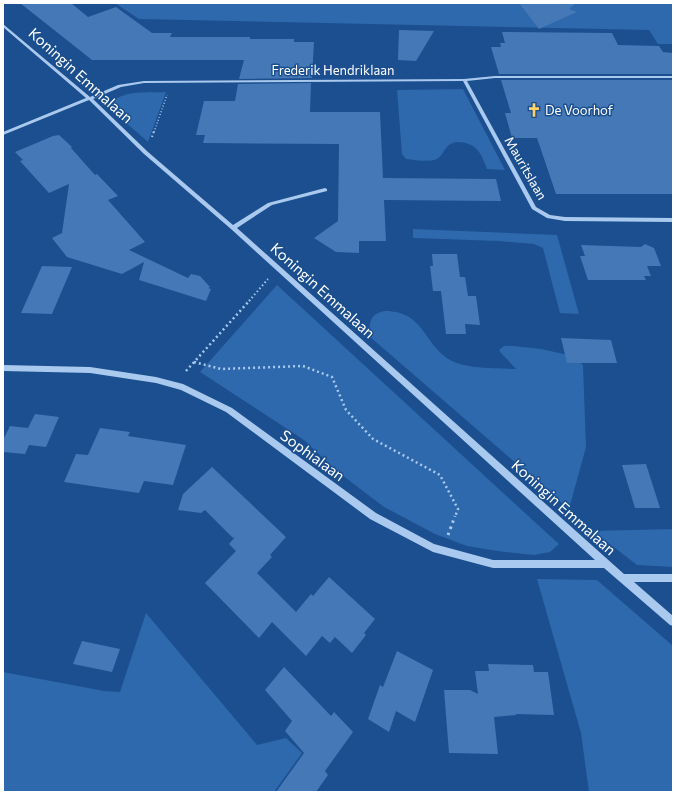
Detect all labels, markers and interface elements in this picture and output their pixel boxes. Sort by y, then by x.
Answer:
street label: Koningin Emmalaan [25,23,137,127]
street label: Frederik Hendriklaan [271,62,395,78]
church icon: De Voorhof [526,102,542,118]
place label: De Voorhof [545,102,614,118]
street label: Mauritslaan [501,133,551,203]
street label: Koningin Emmalaan [267,238,379,342]
street label: Sophialaan [277,426,349,484]
street label: Koningin Emmalaan [508,455,620,559]

